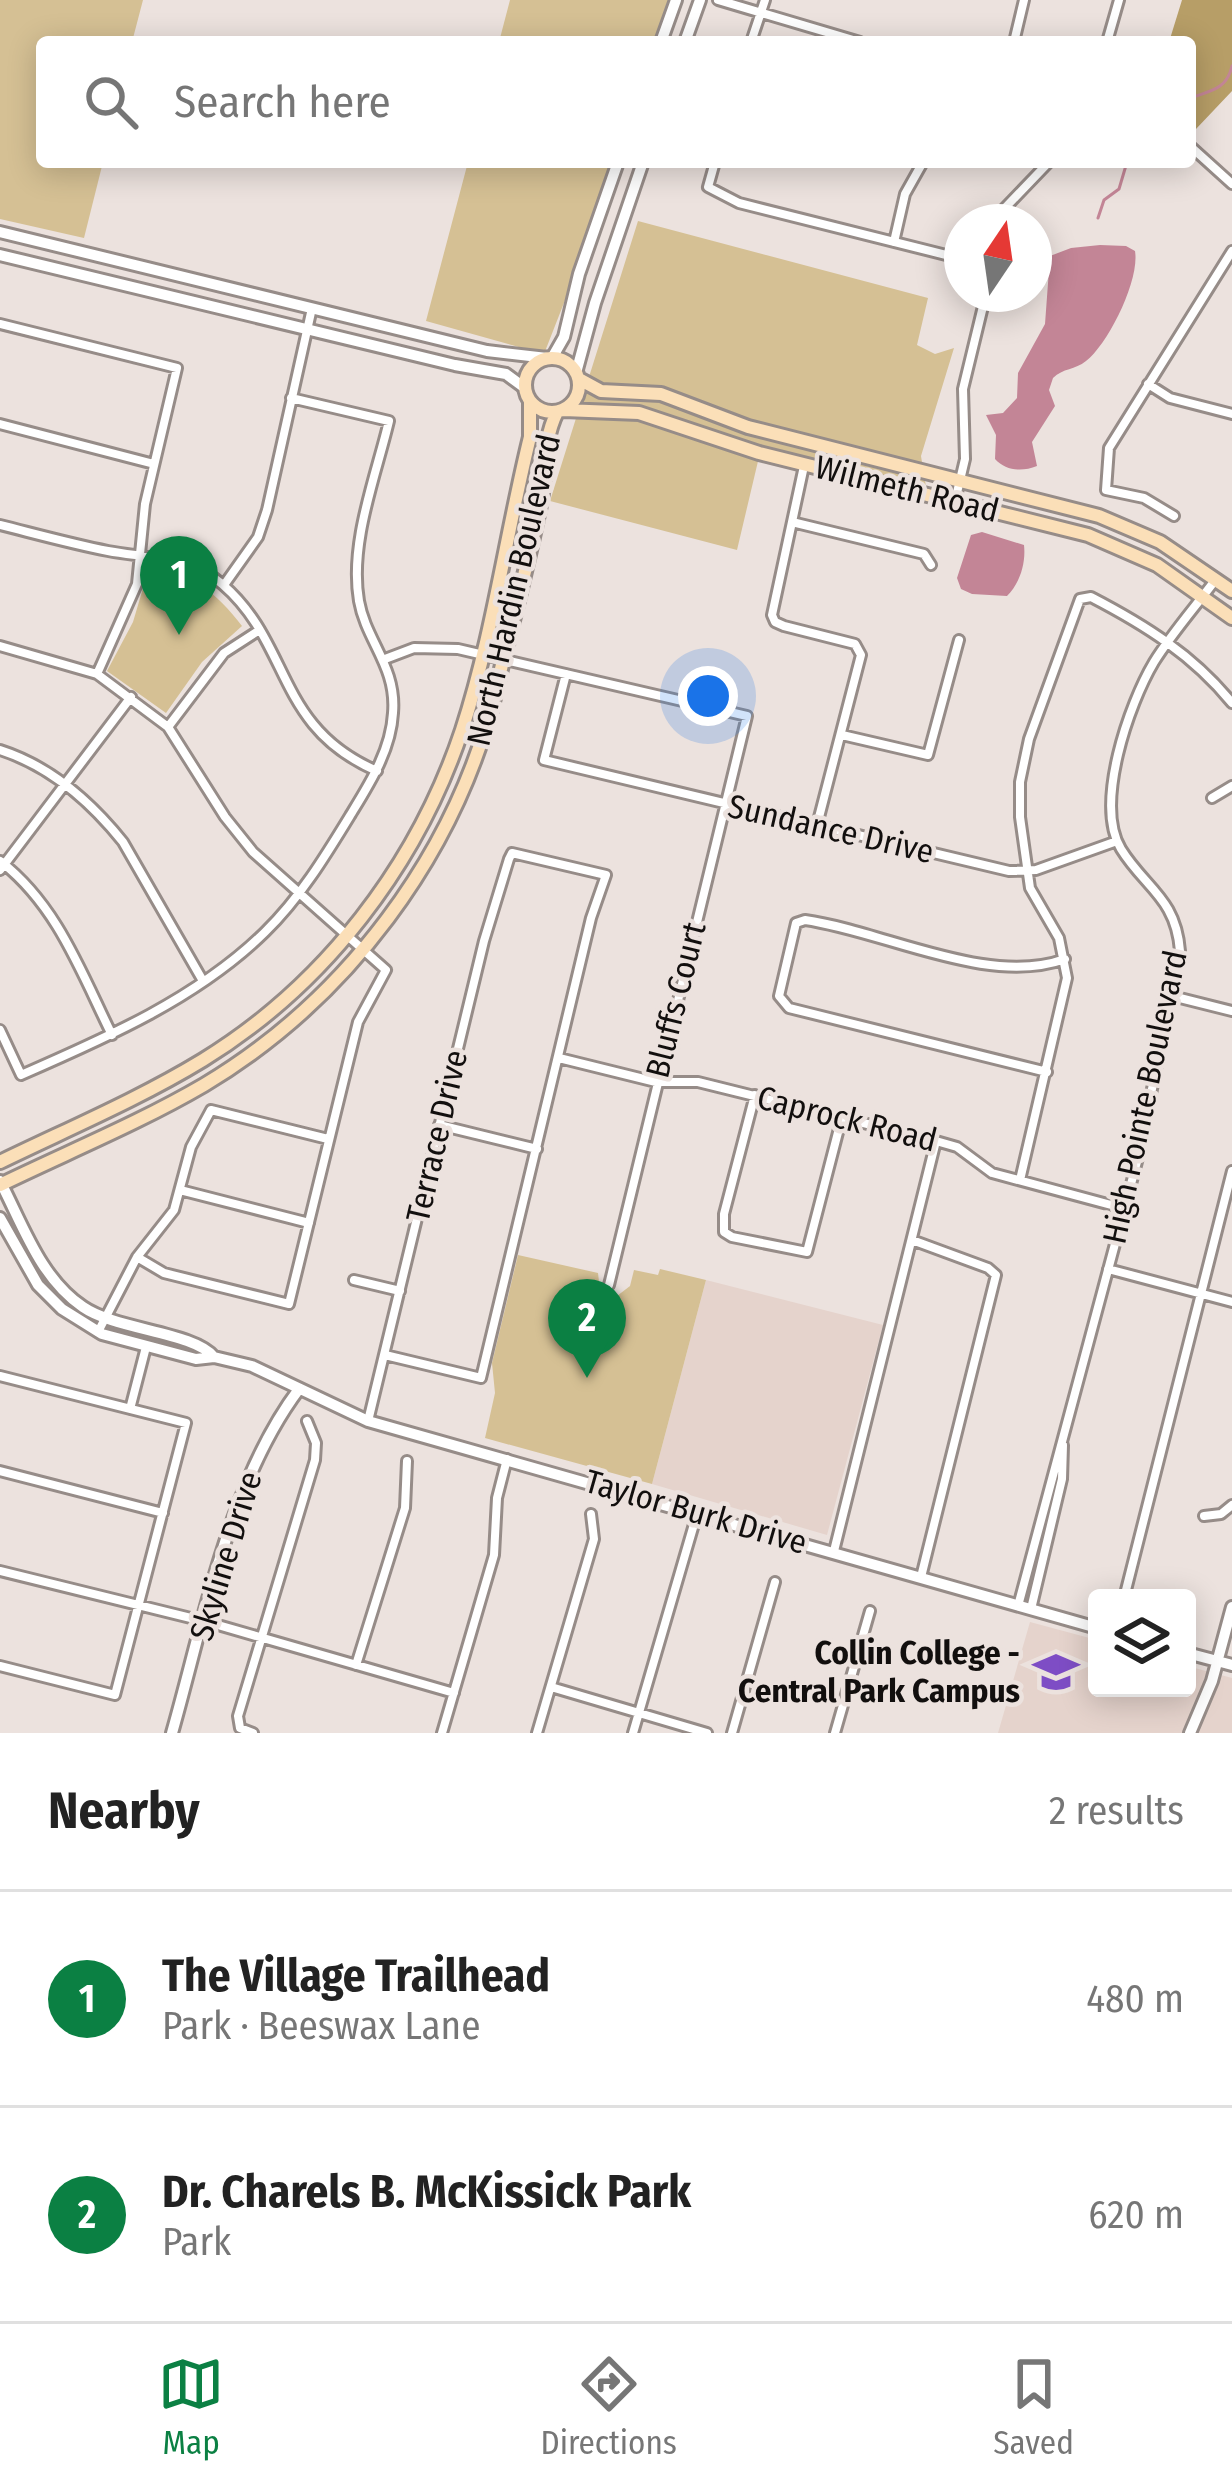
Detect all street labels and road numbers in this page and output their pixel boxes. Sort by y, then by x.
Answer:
street label: North Hardin Boulevard [459,430,569,750]
street label: Wilmeth Road [811,447,1003,531]
street label: Sundance Drive [724,786,938,872]
street label: Bluffs Court [637,918,715,1082]
street label: High Pointe Boulevard [1094,947,1196,1247]
street label: Terrace Drive [398,1046,476,1226]
street label: Caprock Road [753,1077,941,1161]
street label: Taylor Burk Drive [580,1461,812,1563]
street label: Skyline Drive [181,1467,271,1645]

